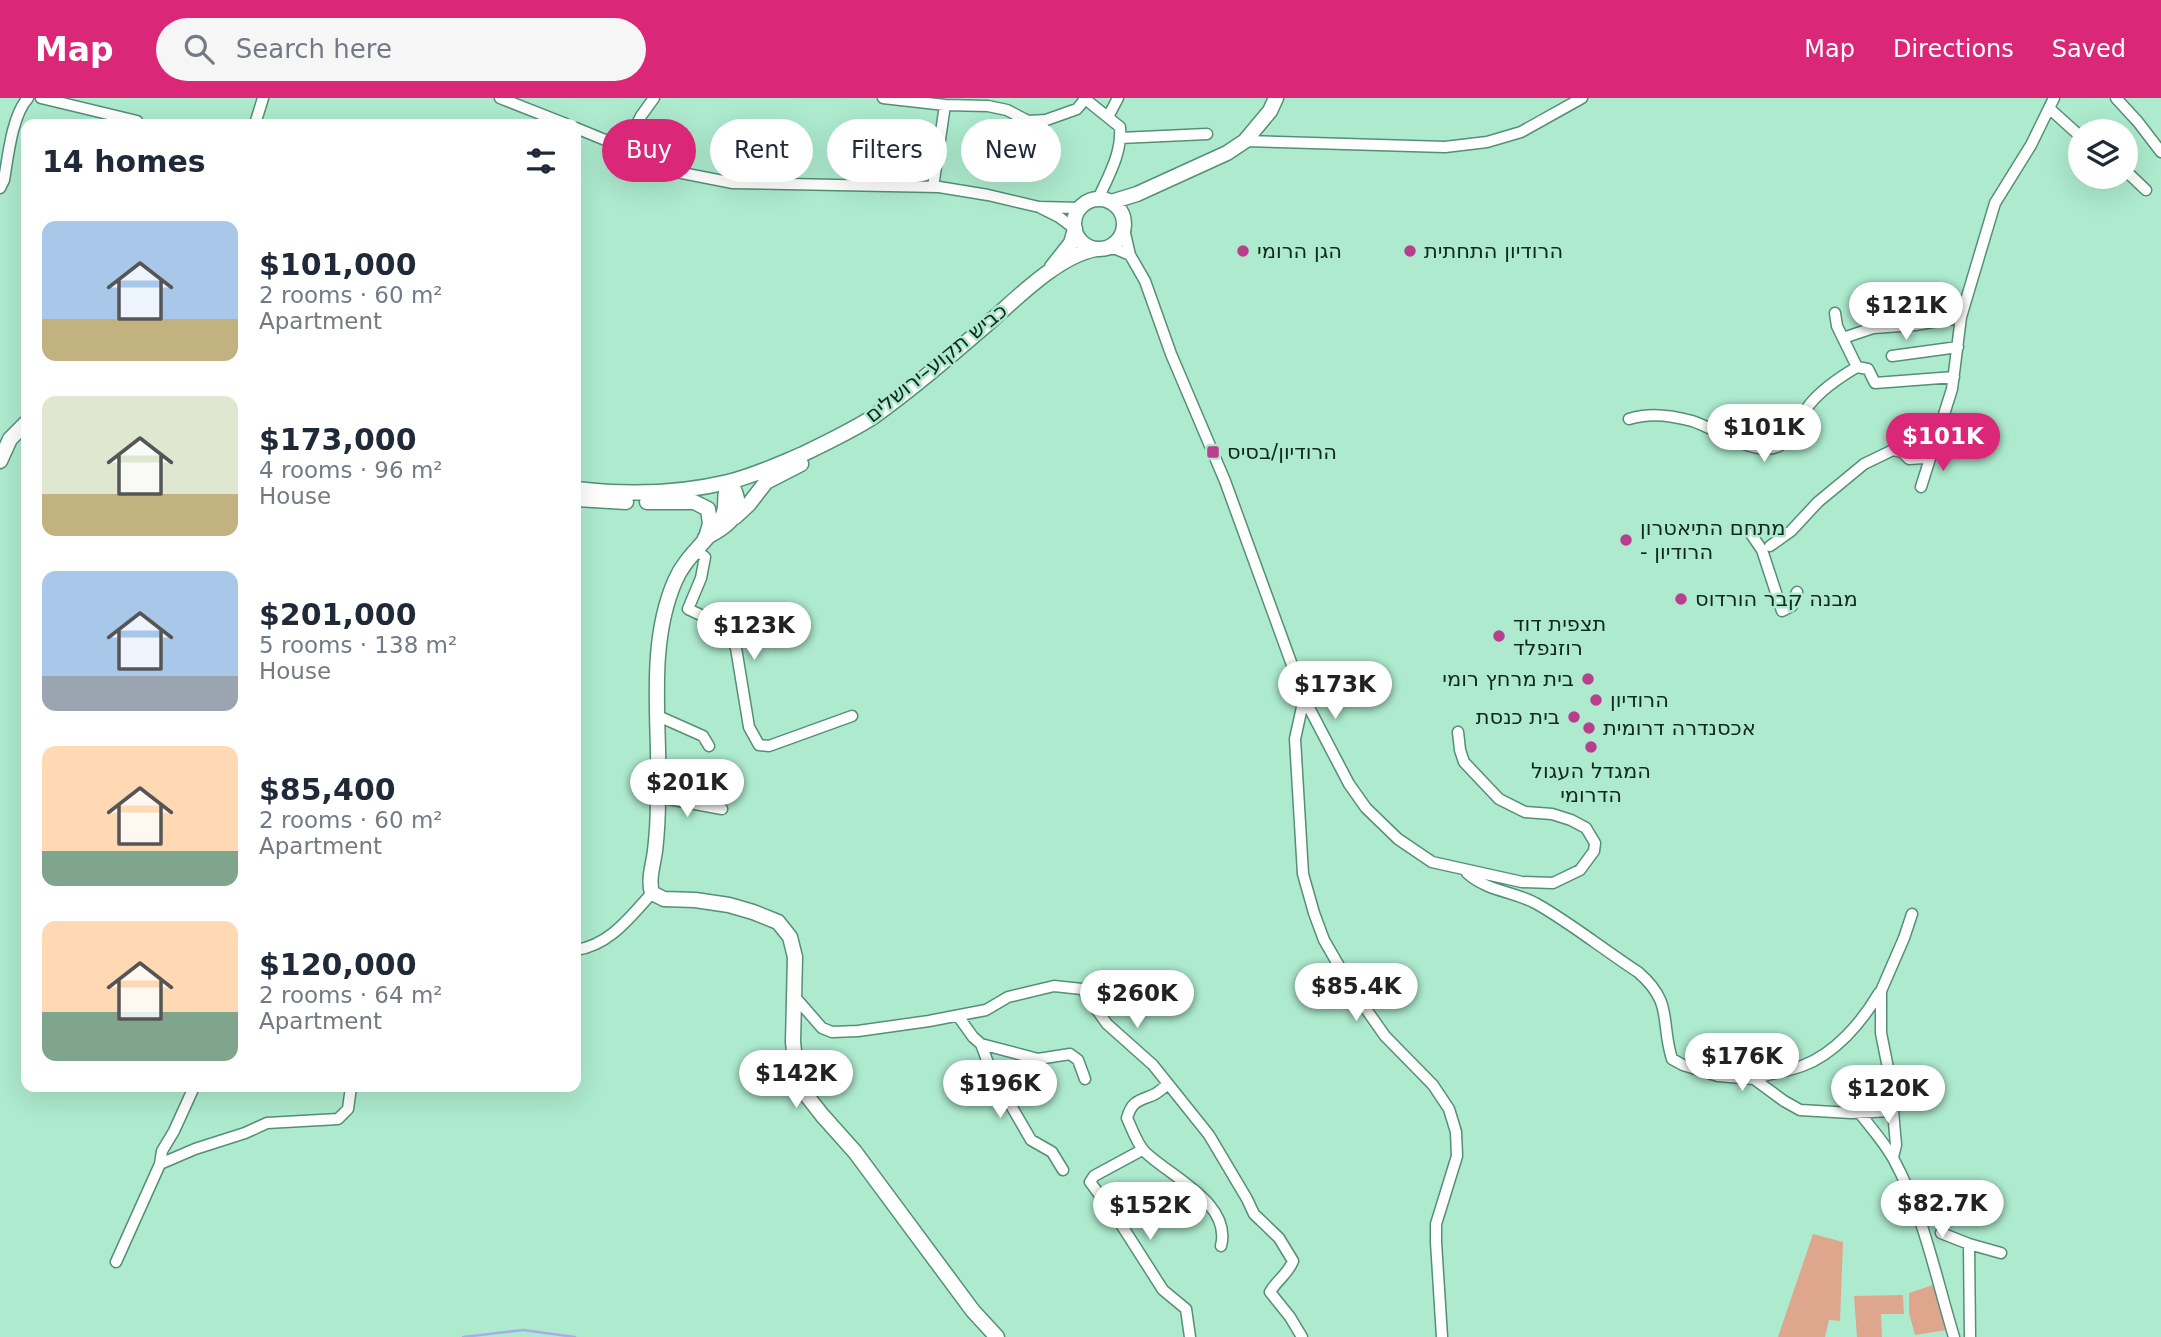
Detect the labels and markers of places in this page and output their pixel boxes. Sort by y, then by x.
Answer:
place label: הגן הרומי [1257,239,1342,263]
place label: הרודיון התחתית [1424,239,1563,263]
marker: הגן הרומי [1235,243,1251,259]
marker: הרודיון התחתית [1402,243,1418,259]
pin: $121K [1857,282,1955,342]
pin: $101K [1715,404,1813,464]
pin: $101K [1894,414,1992,473]
place label: הרודיון/בסיס [1227,440,1337,464]
marker: הרודיון/בסיס [1205,444,1221,460]
place label: מתחם התיאטרון - הרודיון [1640,516,1786,564]
marker: מתחם התיאטרון - הרודיון [1618,532,1634,548]
place label: מבנה קבר הורדוס [1695,587,1858,611]
marker: מבנה קבר הורדוס [1673,591,1689,607]
pin: $123K [705,602,803,662]
place label: תצפית דוד רוזנפלד [1513,612,1606,660]
marker: תצפית דוד רוזנפלד [1491,628,1507,644]
pin: $173K [1286,662,1384,721]
place label: בית מרחץ רומי [1442,667,1574,691]
marker: בית מרחץ רומי [1580,671,1596,687]
place label: הרודיון [1610,688,1669,712]
marker: הרודיון [1588,692,1604,708]
place label: בית כנסת [1476,705,1560,729]
marker: בית כנסת [1566,709,1582,725]
place label: אכסנדרה דרומית [1603,716,1756,740]
marker: אכסנדרה דרומית [1581,720,1597,736]
marker: המגדל העגול הדרומי [1583,739,1599,755]
place label: המגדל העגול הדרומי [1531,759,1651,807]
pin: $201K [638,760,736,819]
pin: $85.4K [1299,964,1413,1023]
pin: $260K [1088,970,1186,1030]
pin: $176K [1693,1034,1791,1093]
pin: $142K [747,1051,845,1110]
pin: $196K [951,1060,1049,1120]
pin: $120K [1839,1066,1937,1125]
pin: $82.7K [1885,1180,1999,1240]
pin: $152K [1101,1182,1199,1242]

